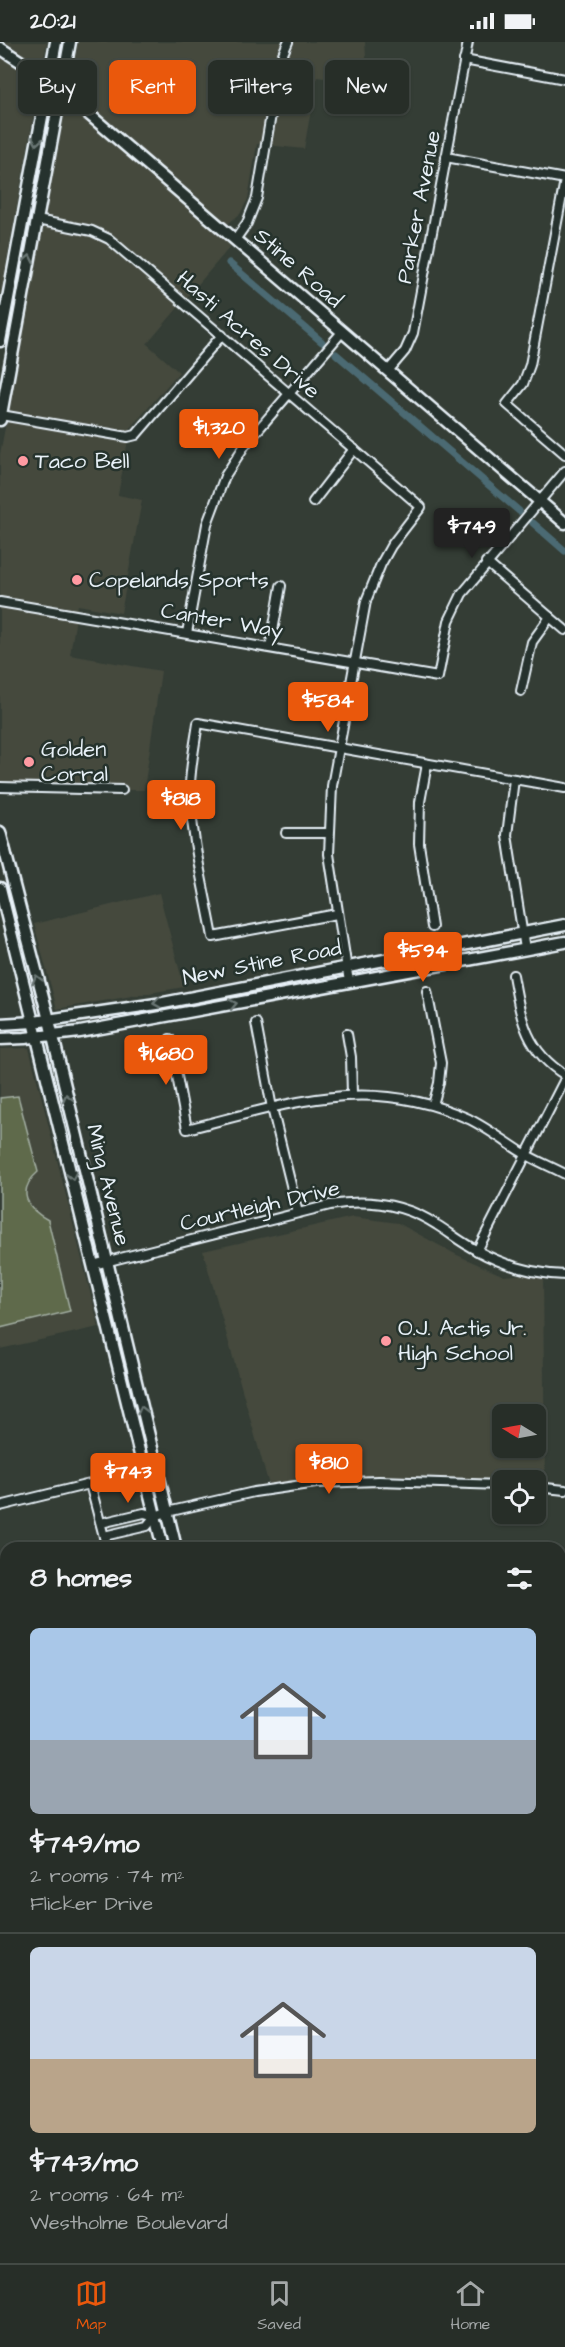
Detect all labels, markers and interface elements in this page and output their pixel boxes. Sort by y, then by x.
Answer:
text: 20:21 [30,6,76,37]
chip: Buy [18,60,97,114]
chip: Rent [109,60,196,114]
chip: Filters [208,60,313,114]
chip: New [325,60,409,114]
street label: Parker Avenue [389,128,449,286]
one-way arrow [32,136,44,145]
street label: Stine Road [247,221,349,315]
one-way arrow [22,254,35,264]
street label: Hasti Acres Drive [169,264,327,406]
pin: $1,320 [170,409,268,460]
text: $1,320 [193,414,245,442]
place label: Taco Bell [35,446,129,477]
marker: Taco Bell [16,454,30,468]
pin: $749 [436,508,508,559]
text: $749 [448,513,496,541]
place label: Copelands Sports [89,565,269,596]
marker: Copelands Sports [70,573,84,587]
street label: Canter Way [158,595,285,648]
pin: $584 [292,682,364,733]
text: $584 [302,687,354,715]
place label: Golden Corral [41,734,108,790]
marker: Golden Corral [22,755,36,769]
pin: $818 [145,780,217,831]
text: $818 [161,785,201,813]
street label: New Stine Road [180,932,344,994]
pin: $594 [387,932,459,983]
text: $594 [398,937,448,965]
one-way arrow [32,974,45,984]
one-way arrow [152,997,162,1009]
one-way arrow [228,998,238,1011]
pin: $1,680 [117,1035,215,1086]
text: $1,680 [138,1040,194,1068]
one-way arrow [61,1093,74,1103]
street label: Ming Avenue [77,1121,138,1249]
one-way arrow [64,1170,77,1180]
street label: Courtleigh Drive [177,1173,343,1240]
place label: O.J. Actis Jr. High School [398,1313,526,1370]
marker: O.J. Actis Jr. High School [379,1334,393,1348]
north arrow [492,1404,546,1458]
map controls [492,1404,546,1524]
one-way arrow [137,1405,150,1415]
pin: $810 [293,1444,365,1495]
text: $810 [309,1449,349,1477]
pin: $743 [92,1453,164,1504]
text: $743 [104,1458,152,1486]
button: locate [492,1470,546,1524]
text: 8 homes [30,1560,132,1596]
icon: filters [503,1562,536,1595]
icon: home [229,1667,337,1775]
text: $749/mo [30,1826,140,1862]
text: 2 rooms · 74 m² [30,1862,184,1890]
text: Flicker Drive [30,1890,153,1918]
icon: home [229,1986,337,2094]
text: $743/mo [30,2145,138,2181]
text: 2 rooms · 64 m² [30,2181,185,2209]
text: Westholme Boulevard [30,2209,228,2237]
tab: Map [75,2277,108,2335]
tab: Saved [257,2277,301,2335]
tab: Home [450,2277,490,2335]

